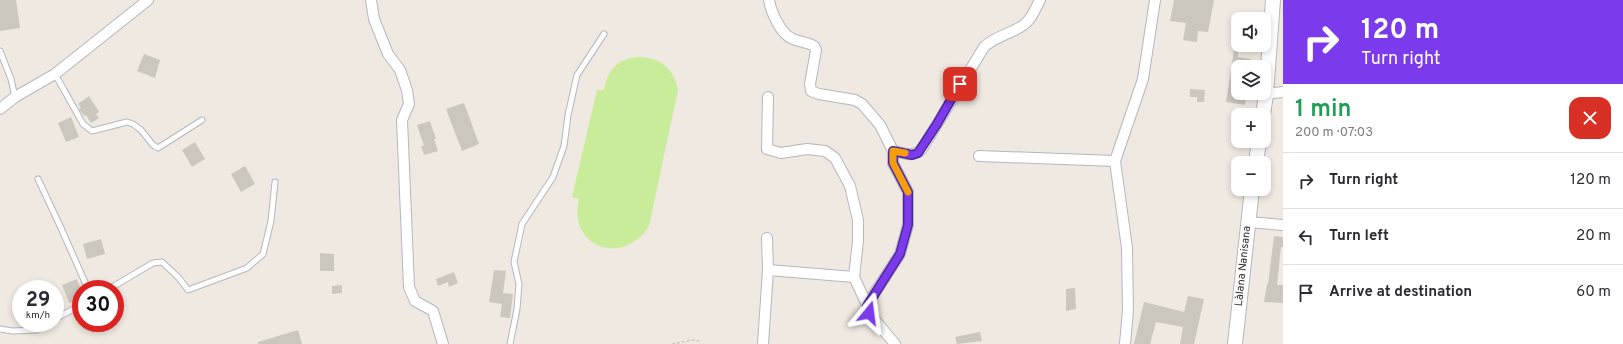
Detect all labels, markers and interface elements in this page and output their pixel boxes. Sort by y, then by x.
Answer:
map controls [1231,12,1271,196]
button: sound [1231,12,1271,52]
text: 120 m [1361,13,1439,49]
icon: right [1295,16,1347,68]
text: Turn right [1361,48,1441,71]
button: layers [1231,60,1271,100]
pin [943,67,977,101]
icon: arrive [949,73,971,95]
text: 1 min [1295,95,1352,125]
button: close [1569,97,1611,139]
button: + [1231,108,1271,148]
text: 200 m · 07:03 [1295,125,1373,141]
button: − [1231,156,1271,196]
icon: right [1295,170,1317,192]
text: Turn right [1329,171,1398,190]
text: 120 m [1570,171,1611,190]
street label: Làlana Nanisana [1232,225,1254,307]
icon: left [1295,226,1317,248]
text: Turn left [1329,227,1389,246]
text: 20 m [1576,227,1611,246]
speed limit sign: 30 [72,280,124,332]
icon: arrive [1295,282,1317,304]
text: Arrive at destination [1329,283,1472,302]
text: 60 m [1576,283,1611,302]
text: 29 [26,288,50,314]
position arrow [848,292,890,334]
text: km/h [26,309,50,322]

